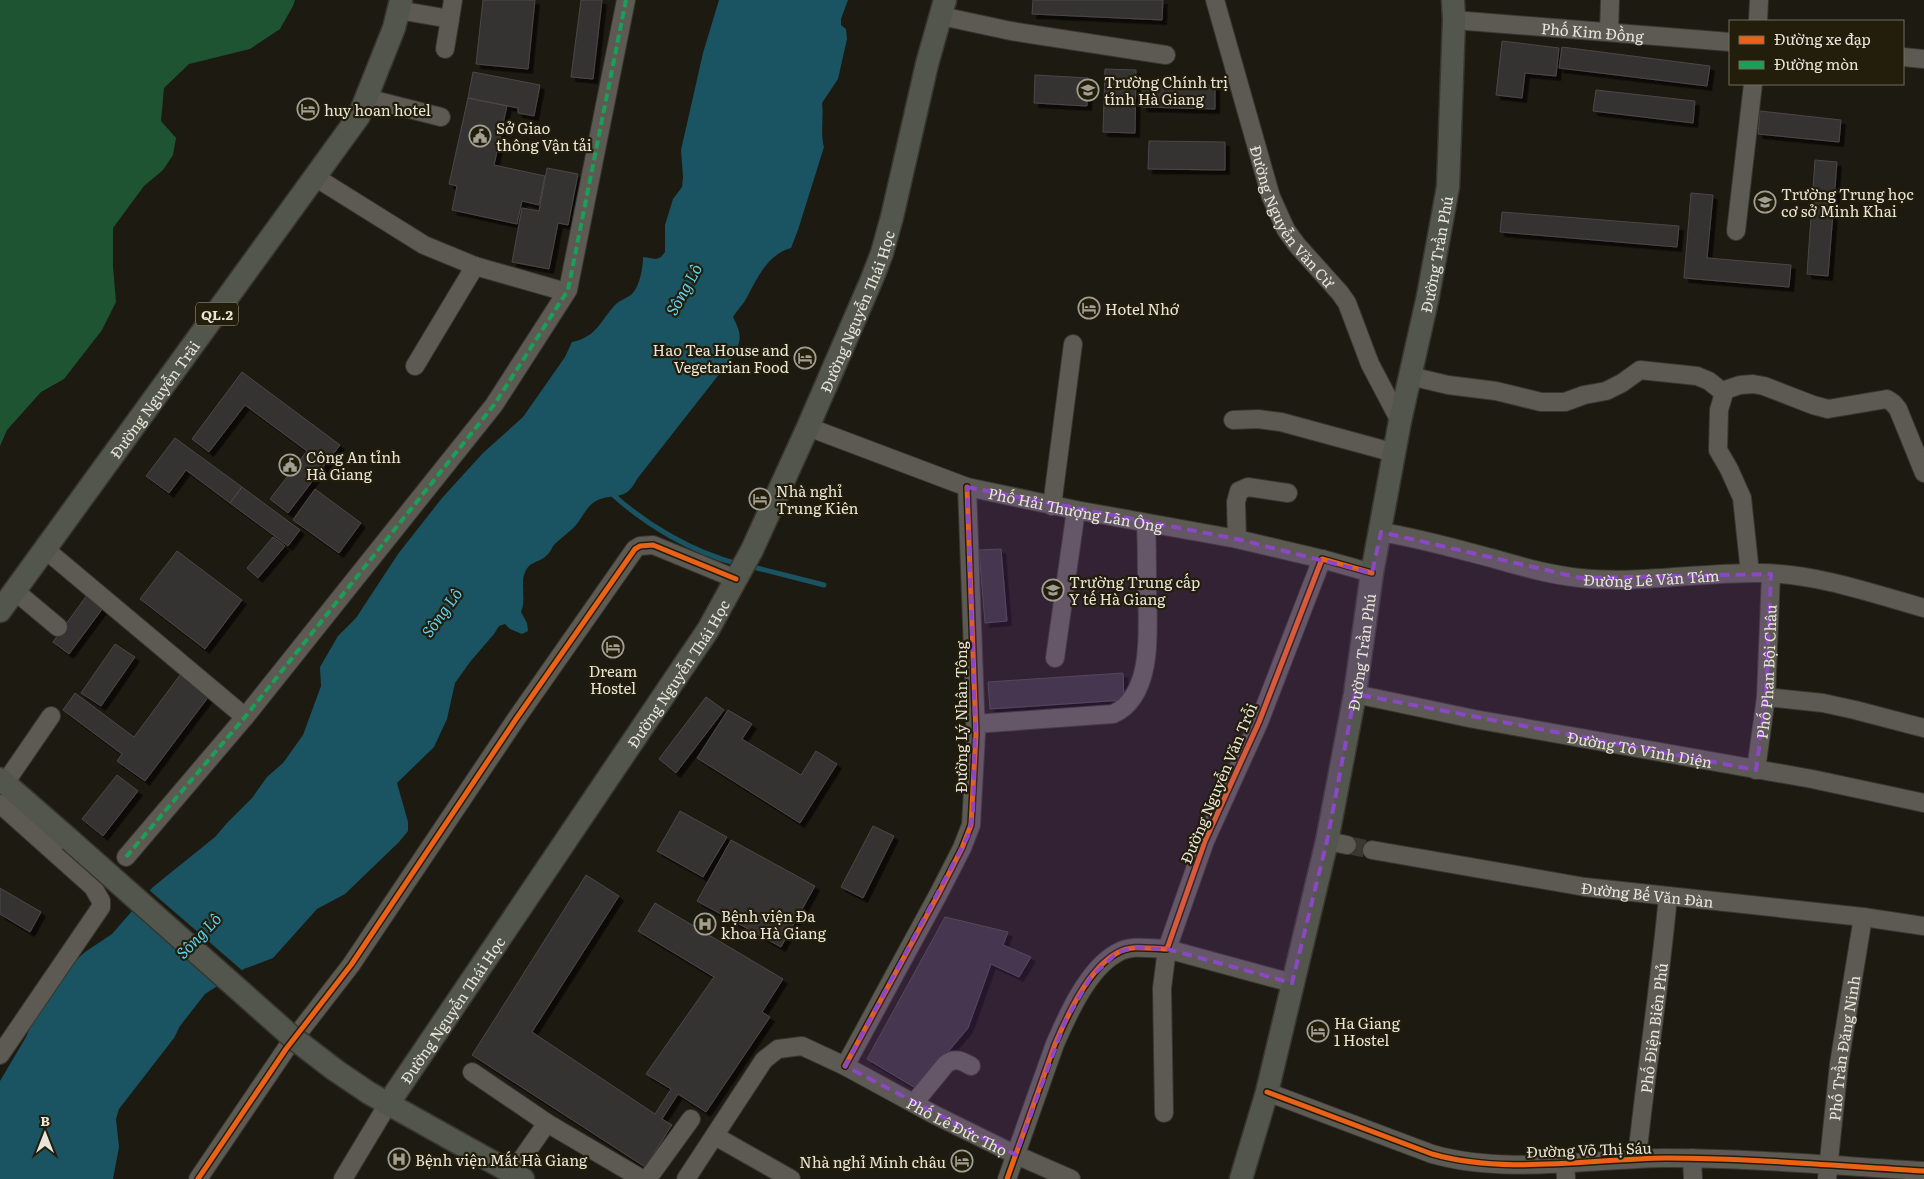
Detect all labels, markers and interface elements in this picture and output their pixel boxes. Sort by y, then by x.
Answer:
street label: Phố Kim Đồng [1540,15,1645,47]
legend [1729,20,1904,85]
text: Đường xe đạp [1774,27,1871,50]
text: Đường mòn [1774,52,1859,75]
place label: Trường Chính trị tỉnh Hà Giang [1104,70,1228,110]
school or university icon: Trường Chính trị tỉnh Hà Giang [1076,78,1100,102]
hotel icon: huy hoan hotel [296,97,320,121]
place label: huy hoan hotel [324,98,431,121]
place label: Sở Giao thông Vận tải [496,116,592,156]
public building icon: Sở Giao thông Vận tải [468,124,492,148]
street label: Đường Nguyễn Văn Cừ [1245,142,1342,293]
place label: Trường Trung học cơ sở Minh Khai [1781,182,1914,222]
school or university icon: Trường Trung học cơ sở Minh Khai [1753,190,1777,214]
street label: Đường Trần Phú [1413,193,1458,315]
street label: Đường Nguyễn Thái Học [813,227,899,396]
water label: Sông Lô [659,259,707,319]
hotel icon: Hotel Nhớ [1077,296,1101,320]
place label: Hotel Nhớ [1105,297,1180,320]
road number: QL.2 [196,302,238,326]
street label: Đường Nguyễn Trãi [103,335,204,463]
place label: Hao Tea House and Vegetarian Food [653,338,789,378]
hotel icon: Hao Tea House and Vegetarian Food [793,346,817,370]
place label: Công An tỉnh Hà Giang [306,445,401,485]
public building icon: Công An tỉnh Hà Giang [278,453,302,477]
place label: Nhà nghỉ Trung Kiên [776,479,859,519]
street label: Phố Hải Thượng Lãn Ông [986,480,1166,537]
hotel icon: Nhà nghỉ Trung Kiên [748,487,772,511]
street label: Đường Lê Văn Tám [1583,562,1721,591]
place label: Trường Trung cấp Y tế Hà Giang [1069,570,1200,610]
school or university icon: Trường Trung cấp Y tế Hà Giang [1041,578,1065,602]
water label: Sông Lô [415,582,467,642]
street label: Đường Trần Phú [1341,591,1381,713]
street label: Đường Nguyễn Thái Học [620,594,735,752]
street label: Phố Phan Bội Châu [1749,603,1781,740]
hotel icon: Dream Hostel [601,635,625,659]
street label: Đường Lý Nhân Tông [949,640,972,793]
place label: Dream Hostel [589,659,638,699]
street label: Đường Nguyễn Văn Trỗi [1174,699,1262,867]
street label: Đường Tô Vĩnh Diện [1565,724,1714,773]
street label: Đường Bế Văn Đàn [1580,875,1715,912]
place label: Bệnh viện Đa khoa Hà Giang [721,904,827,944]
water label: Sông Lô [170,907,226,963]
hospital icon: Bệnh viện Đa khoa Hà Giang [693,912,717,936]
street label: Đường Nguyễn Thái Học [394,931,510,1088]
street label: Phố Điện Biên Phủ [1633,961,1672,1095]
street label: Phố Trần Đăng Ninh [1822,973,1865,1122]
place label: Ha Giang 1 Hostel [1334,1011,1401,1051]
hotel icon: Ha Giang 1 Hostel [1306,1019,1330,1043]
street label: Phố Lê Đức Thọ [903,1090,1012,1161]
north arrow [20,1109,70,1159]
text: B [40,1110,50,1130]
street label: Đường Võ Thị Sáu [1526,1135,1653,1163]
hospital icon: Bệnh viện Mắt Hà Giang [387,1147,411,1171]
place label: Bệnh viện Mắt Hà Giang [415,1148,588,1171]
hotel icon: Nhà nghỉ Minh châu [950,1149,974,1173]
place label: Nhà nghỉ Minh châu [799,1150,946,1173]

